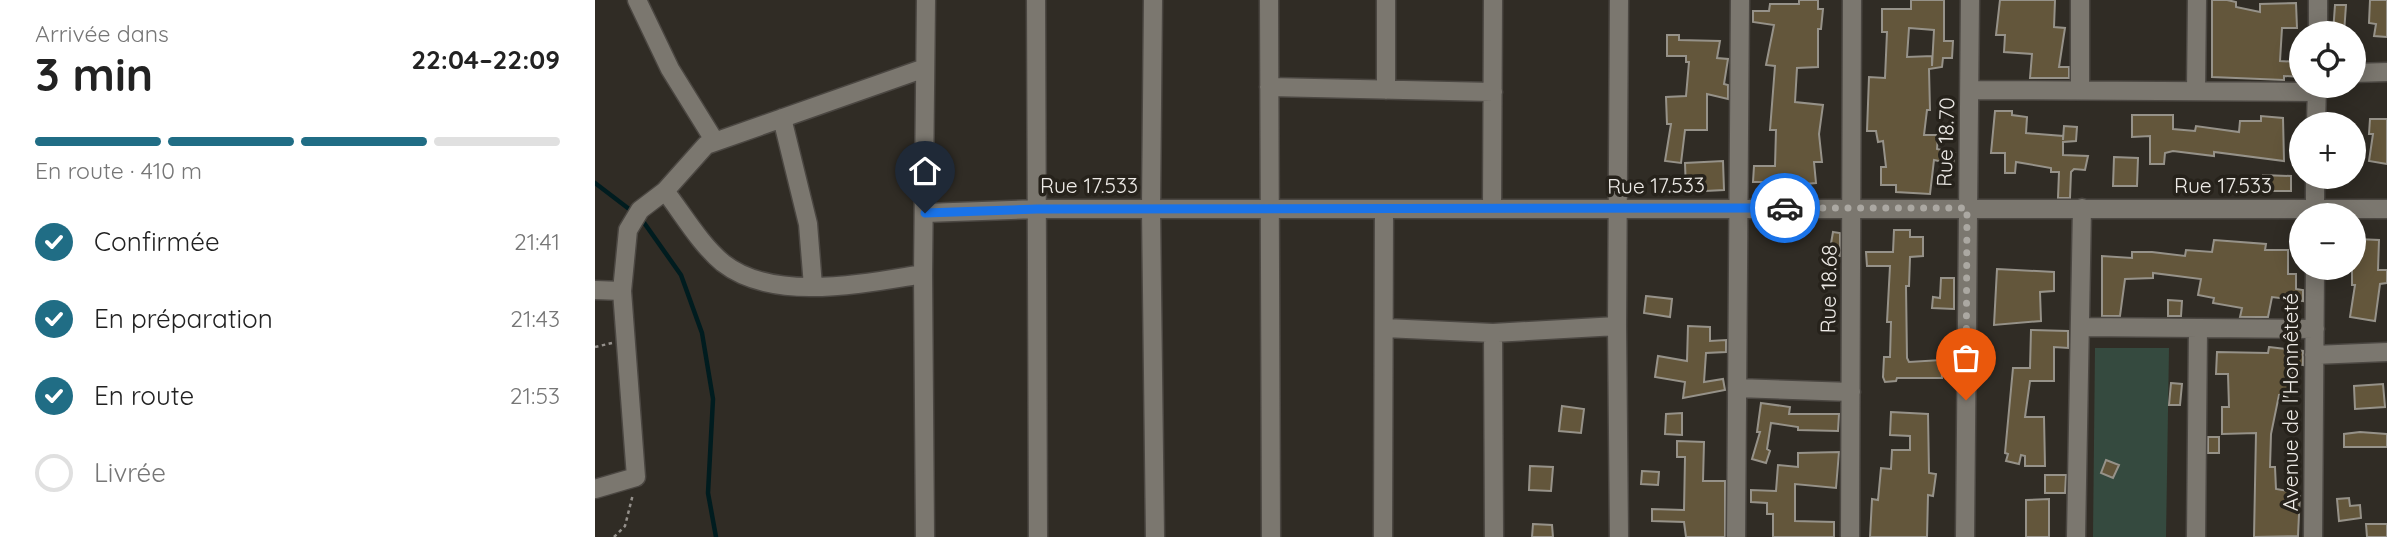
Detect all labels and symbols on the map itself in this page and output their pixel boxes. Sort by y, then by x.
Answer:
street label: Rue 18.70 [1930,97,1960,187]
pin [895,141,955,213]
street label: Rue 17.533 [1607,171,1705,199]
street label: Rue 17.533 [1040,172,1138,198]
street label: Rue 17.533 [2174,172,2272,198]
courier [1750,173,1820,243]
street label: Rue 18.68 [1814,244,1842,334]
street label: Avenue de l'Honnêteté [2277,293,2303,511]
pin [1936,328,1996,400]

